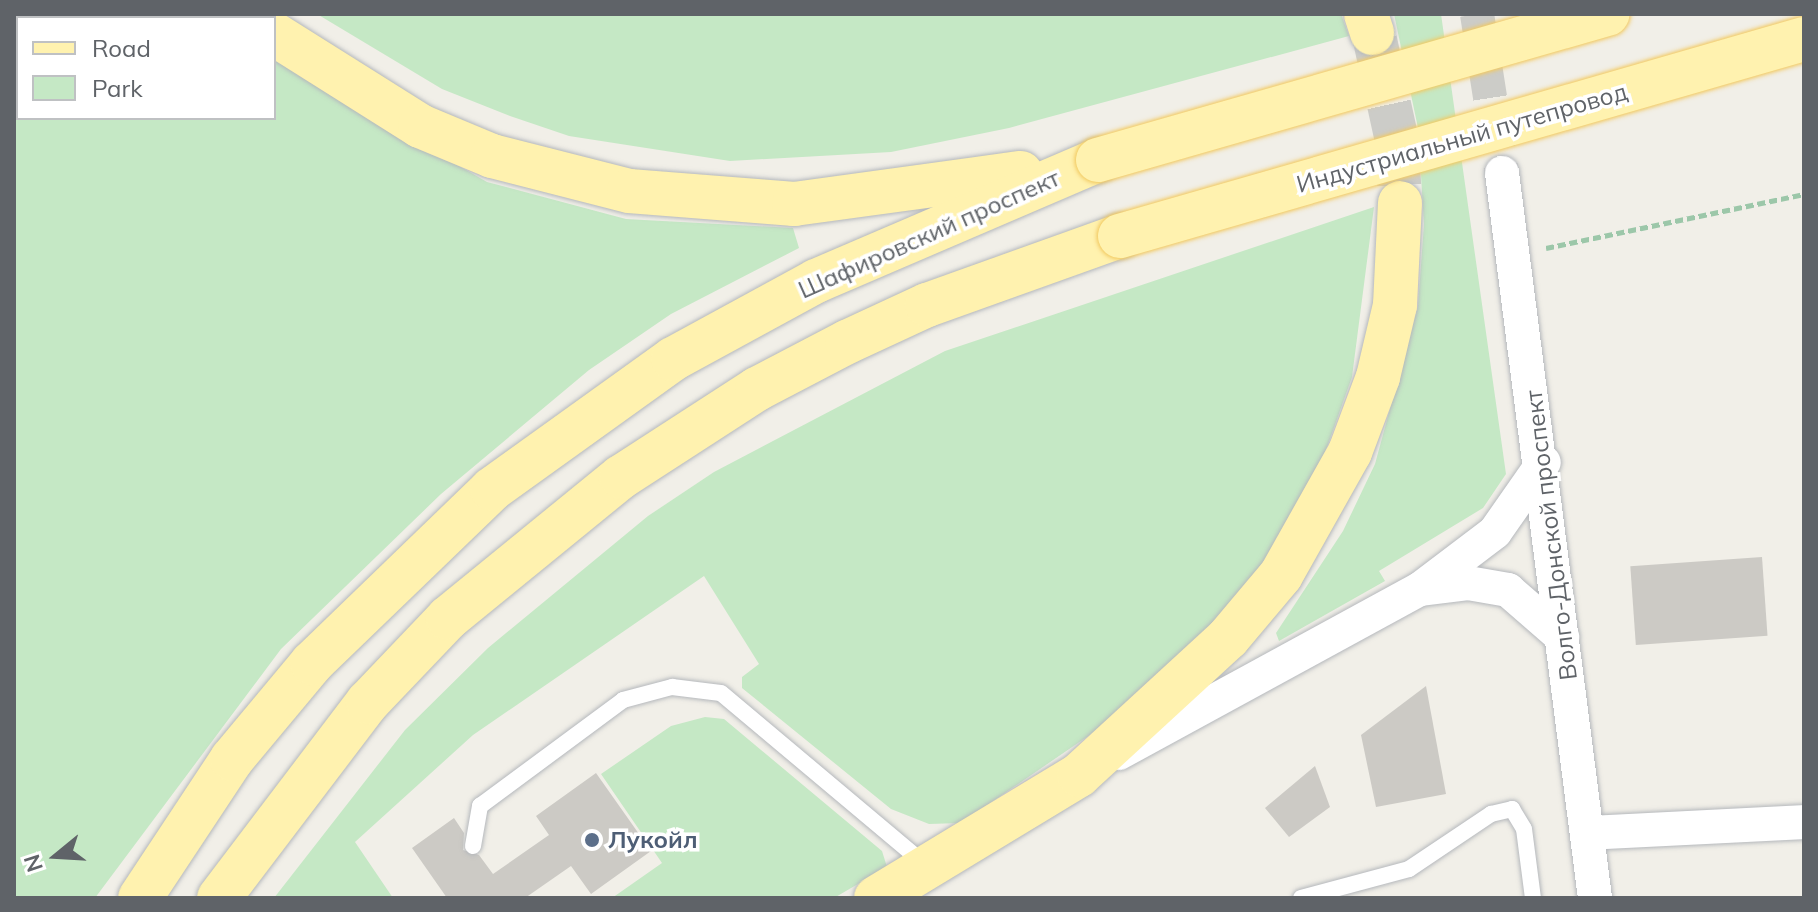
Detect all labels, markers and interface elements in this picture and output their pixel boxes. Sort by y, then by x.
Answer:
legend [16,16,276,120]
text: Road [92,33,151,63]
text: Park [92,73,143,103]
street label: Индустриальный путепровод [1293,77,1631,199]
street label: Шафировский проспект [794,163,1064,305]
street label: Волго-Донской проспект [1519,388,1583,682]
north arrow [16,816,96,896]
place label: Лукойл [608,826,697,854]
marker: Лукойл [583,831,601,849]
text: N [17,851,49,876]

